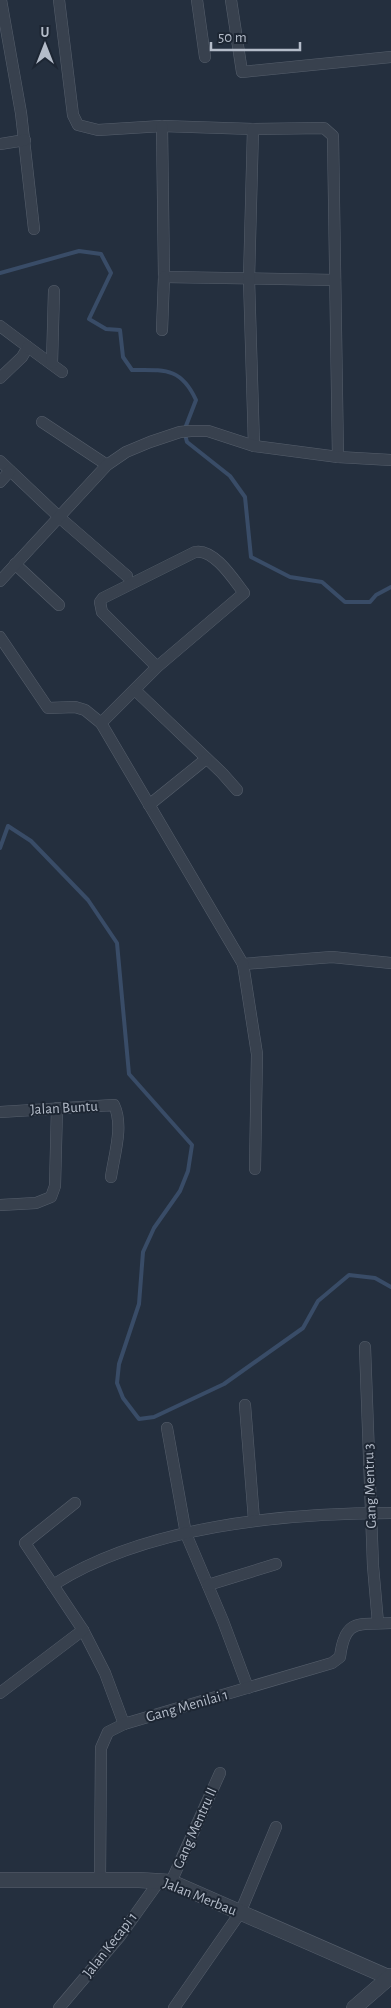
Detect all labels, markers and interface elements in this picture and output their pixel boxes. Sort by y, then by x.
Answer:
north arrow [20,20,70,70]
scale bar [211,20,300,52]
text: U [41,26,50,40]
text: 50 m [218,30,247,45]
street label: Jalan Buntu [30,1099,99,1117]
street label: Gang Mentru 3 [361,1443,379,1529]
street label: Gang Menilai 1 [144,1687,230,1725]
street label: Gang Mentru II [170,1785,220,1871]
street label: Jalan Merbau [161,1876,239,1919]
street label: Jalan Kecapi 1 [80,1910,140,1980]

